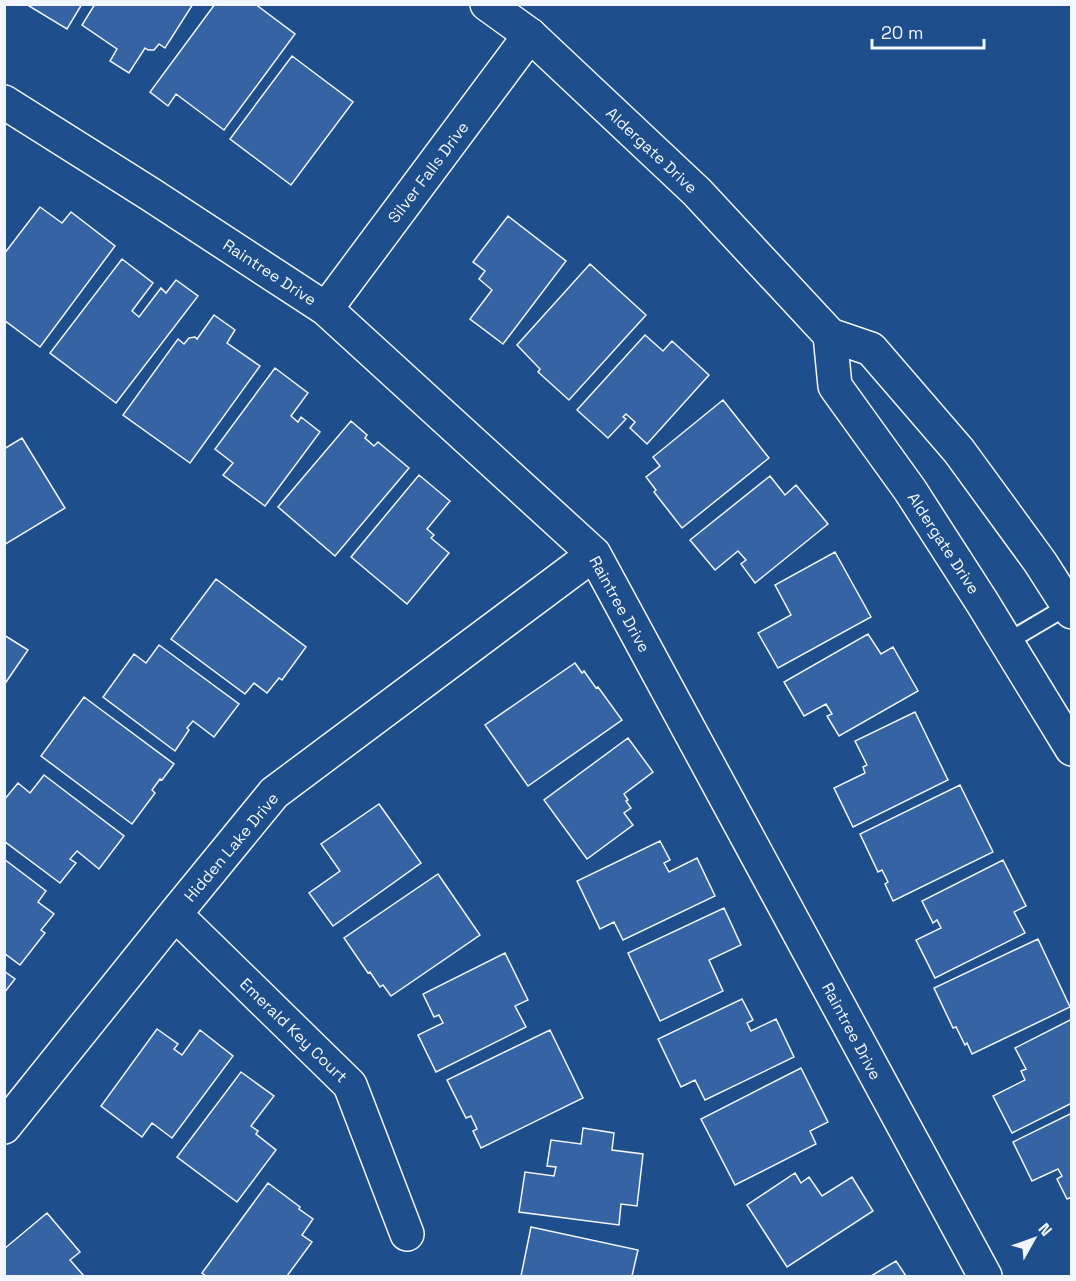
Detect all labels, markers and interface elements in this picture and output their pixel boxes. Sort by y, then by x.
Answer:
scale bar [872,12,984,50]
text: 20 m [881,21,924,44]
street label: Aldergate Drive [602,103,702,198]
street label: Silver Falls Drive [383,117,473,227]
street label: Raintree Drive [219,234,320,310]
street label: Aldergate Drive [903,488,984,598]
street label: Raintree Drive [584,552,655,656]
street label: Hidden Lake Drive [179,788,283,906]
street label: Emerald Key Court [235,974,352,1087]
street label: Raintree Drive [817,979,886,1084]
north arrow [1004,1209,1064,1269]
text: N [1034,1219,1057,1241]

